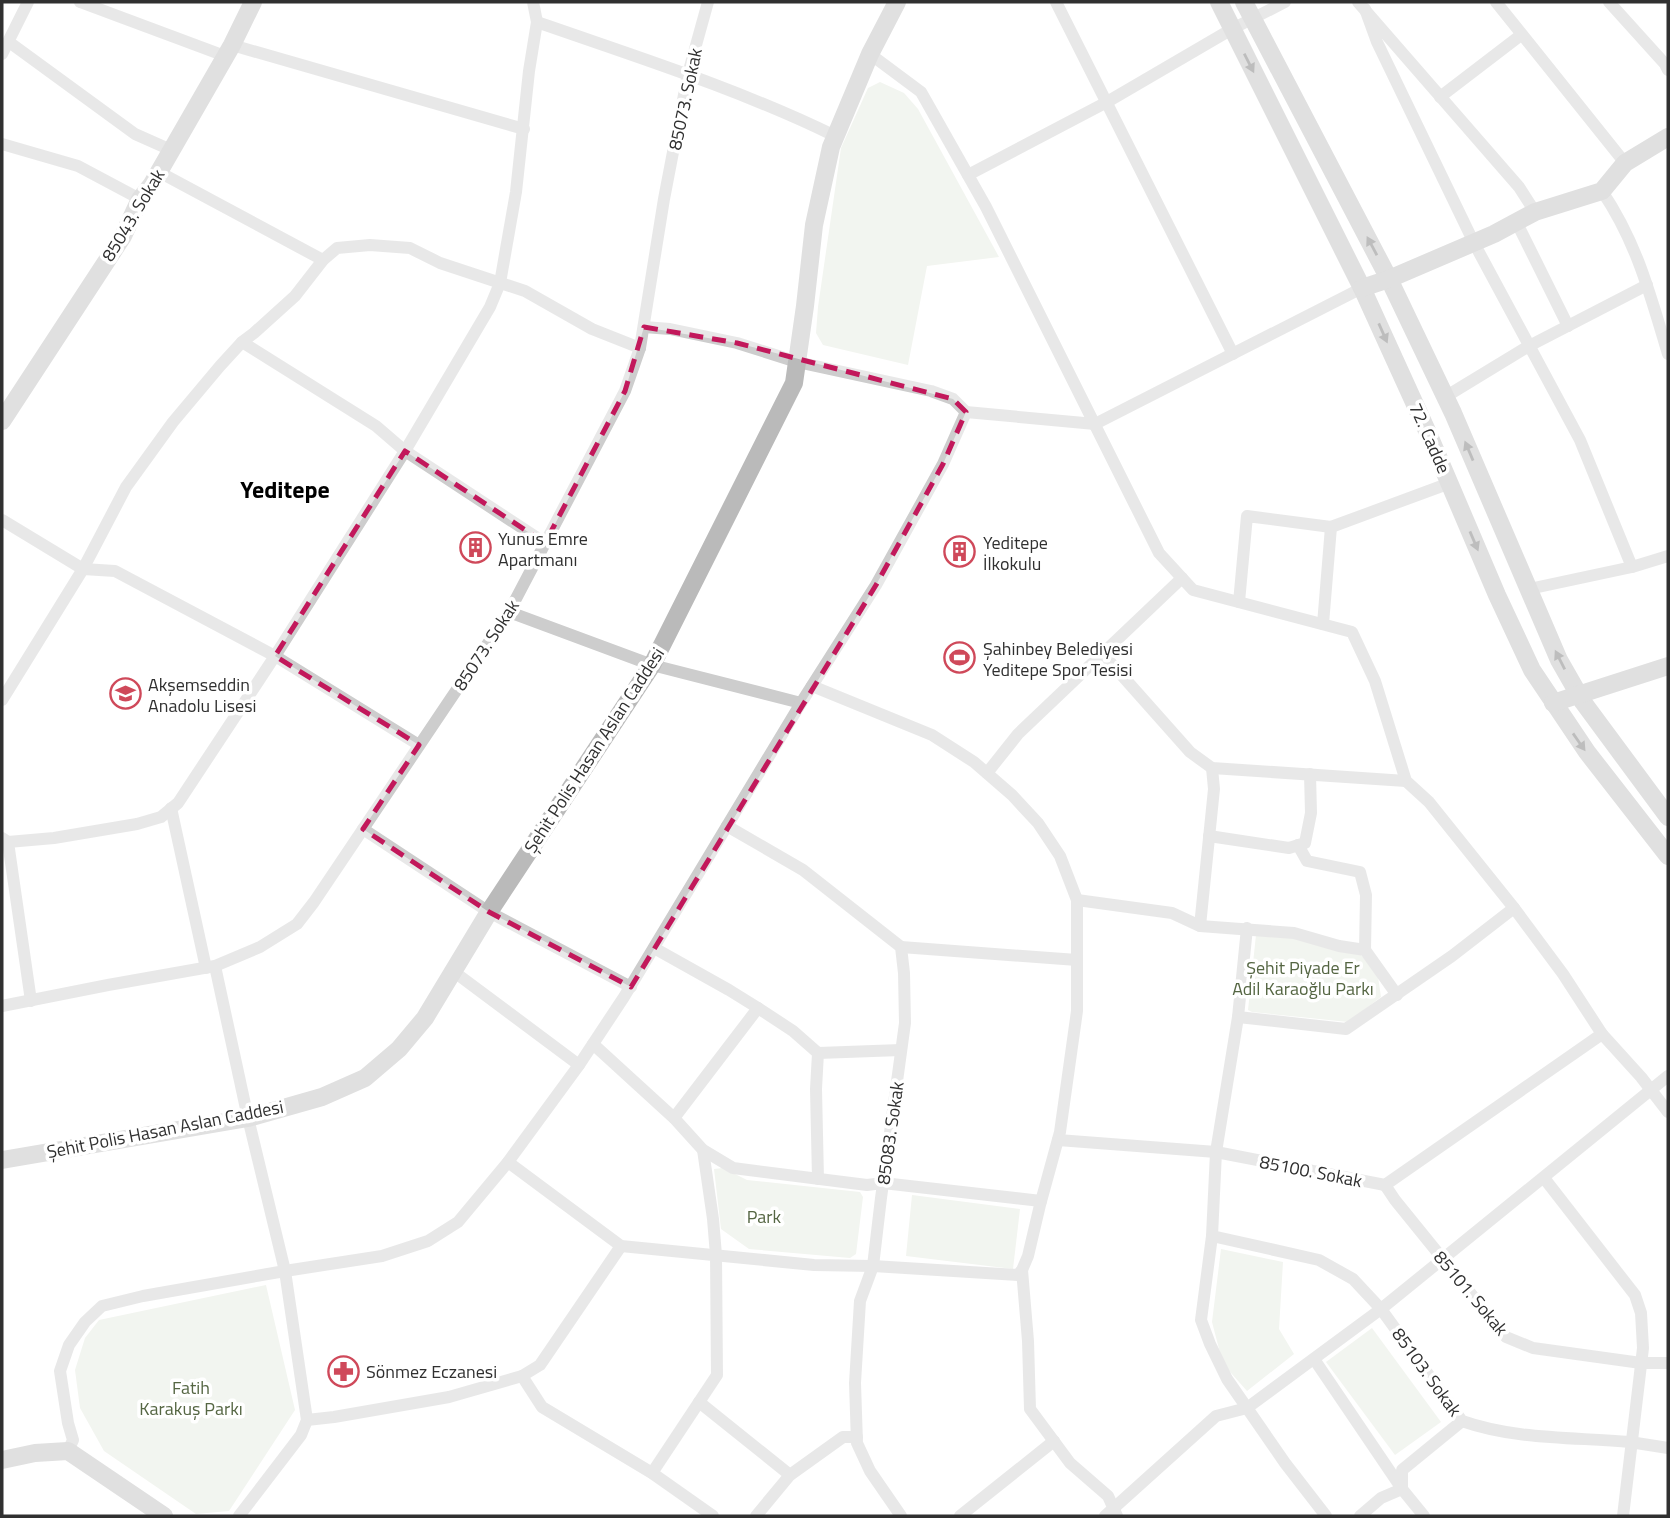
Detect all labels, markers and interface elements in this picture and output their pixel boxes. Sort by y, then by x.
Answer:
street label: 85073. Sokak [661,45,709,153]
one-way arrow [1243,53,1254,73]
street label: 85043. Sokak [95,163,171,266]
one-way arrow [1366,236,1377,256]
one-way arrow [1378,322,1389,343]
street label: 72. Cadde [1402,398,1458,478]
one-way arrow [1463,441,1474,462]
district label: Yeditepe [240,471,330,507]
place label: Yunus Emre Apartmanı [498,525,588,573]
place label: Yeditepe İlkokulu [983,529,1048,577]
building icon: Yunus Emre Apartmanı [458,531,492,565]
one-way arrow [1468,531,1480,551]
building icon: Yeditepe İlkokulu [943,535,977,569]
street label: 85073. Sokak [446,594,526,696]
place label: Şahinbey Belediyesi Yeditepe Spor Tesisi [983,635,1133,683]
sports icon: Şahinbey Belediyesi Yeditepe Spor Tesisi [943,641,977,675]
street label: Şehit Polis Hasan Aslan Caddesi [517,642,671,858]
one-way arrow [1554,650,1565,670]
place label: Akşemseddin Anadolu Lisesi [148,671,256,719]
school or university icon: Akşemseddin Anadolu Lisesi [108,677,142,711]
one-way arrow [1572,733,1586,751]
park label: Şehit Piyade Er Adil Karaoğlu Parkı [1232,954,1374,1002]
street label: 85083. Sokak [869,1079,911,1186]
street label: Şehit Polis Hasan Aslan Caddesi [44,1093,286,1165]
street label: 85100. Sokak [1258,1148,1365,1194]
park label: Park [747,1203,782,1230]
street label: 85101. Sokak [1427,1245,1515,1342]
street label: 85103. Sokak [1386,1322,1469,1422]
pharmacy icon: Sönmez Eczanesi [326,1354,360,1388]
place label: Sönmez Eczanesi [366,1358,497,1385]
park label: Fatih Karakuş Parkı [139,1374,243,1422]

